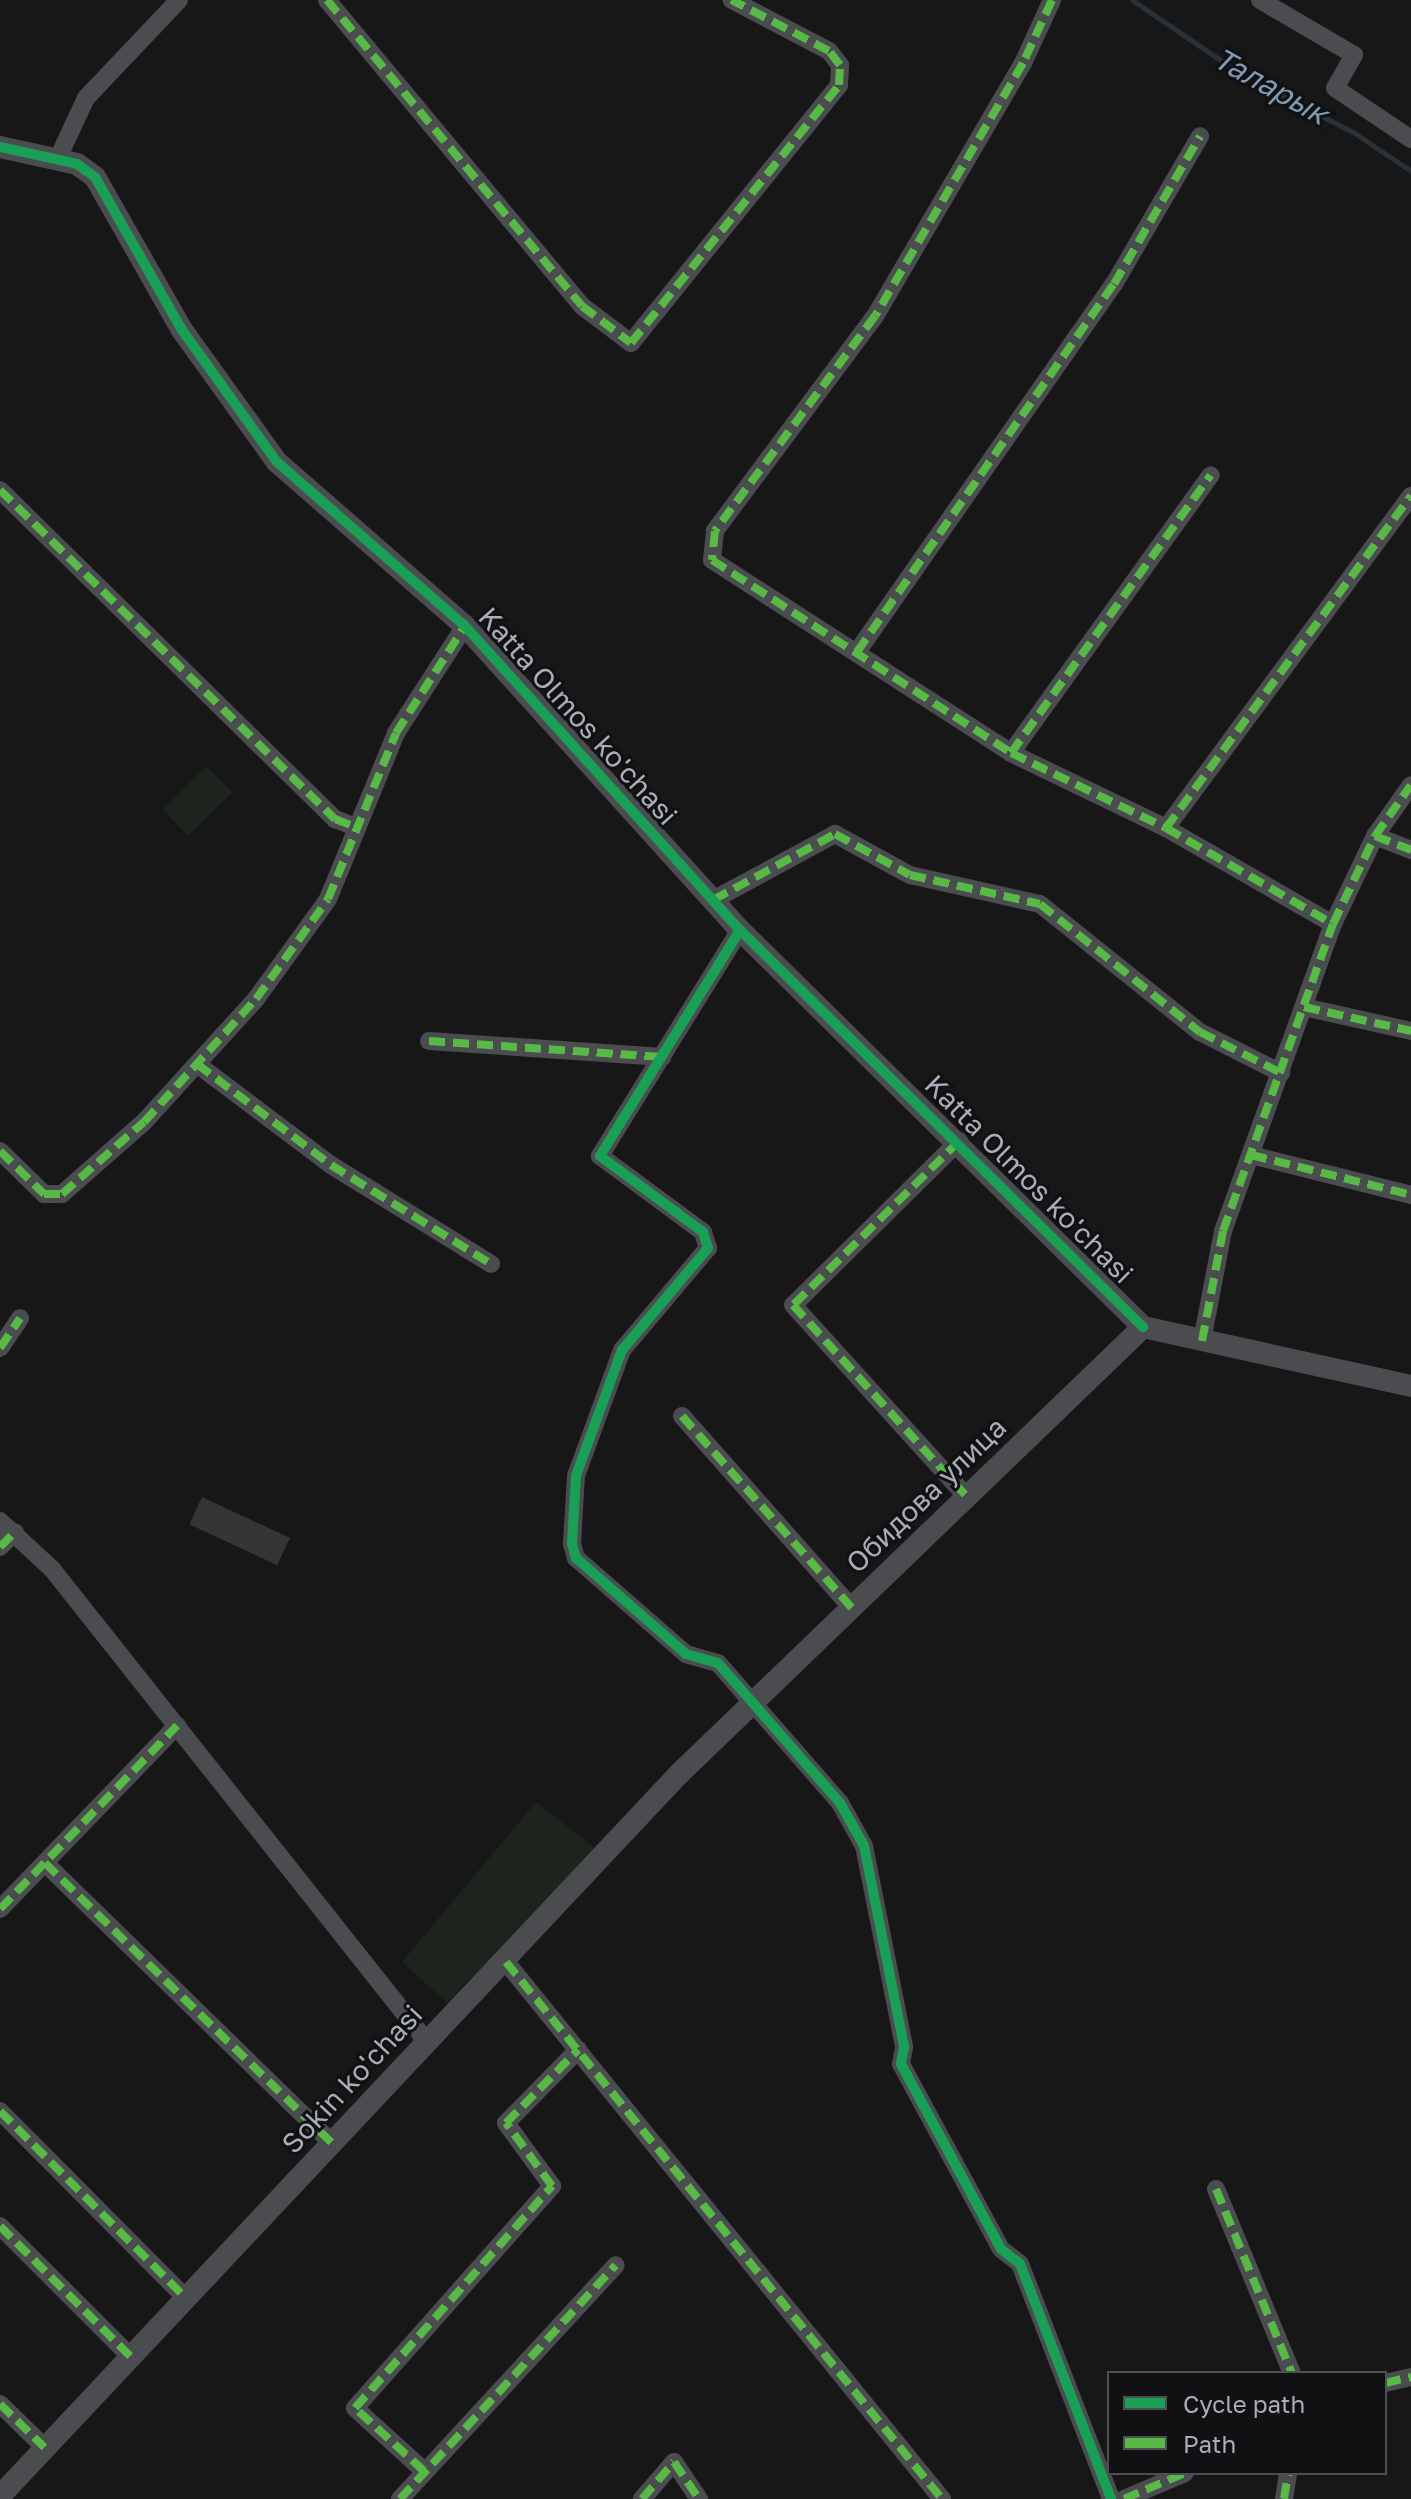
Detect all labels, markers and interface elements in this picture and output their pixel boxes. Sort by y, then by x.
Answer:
water label: Таларык [1208,40,1334,132]
street label: Katta Olmos ko'chasi [472,600,684,832]
street label: Katta Olmos ko'chasi [918,1068,1140,1290]
street label: Обидова улица [839,1410,1013,1580]
street label: Sokin ko'chasi [275,1998,429,2160]
legend [1107,2371,1387,2475]
text: Cycle path [1183,2389,1305,2418]
text: Path [1183,2429,1236,2458]

